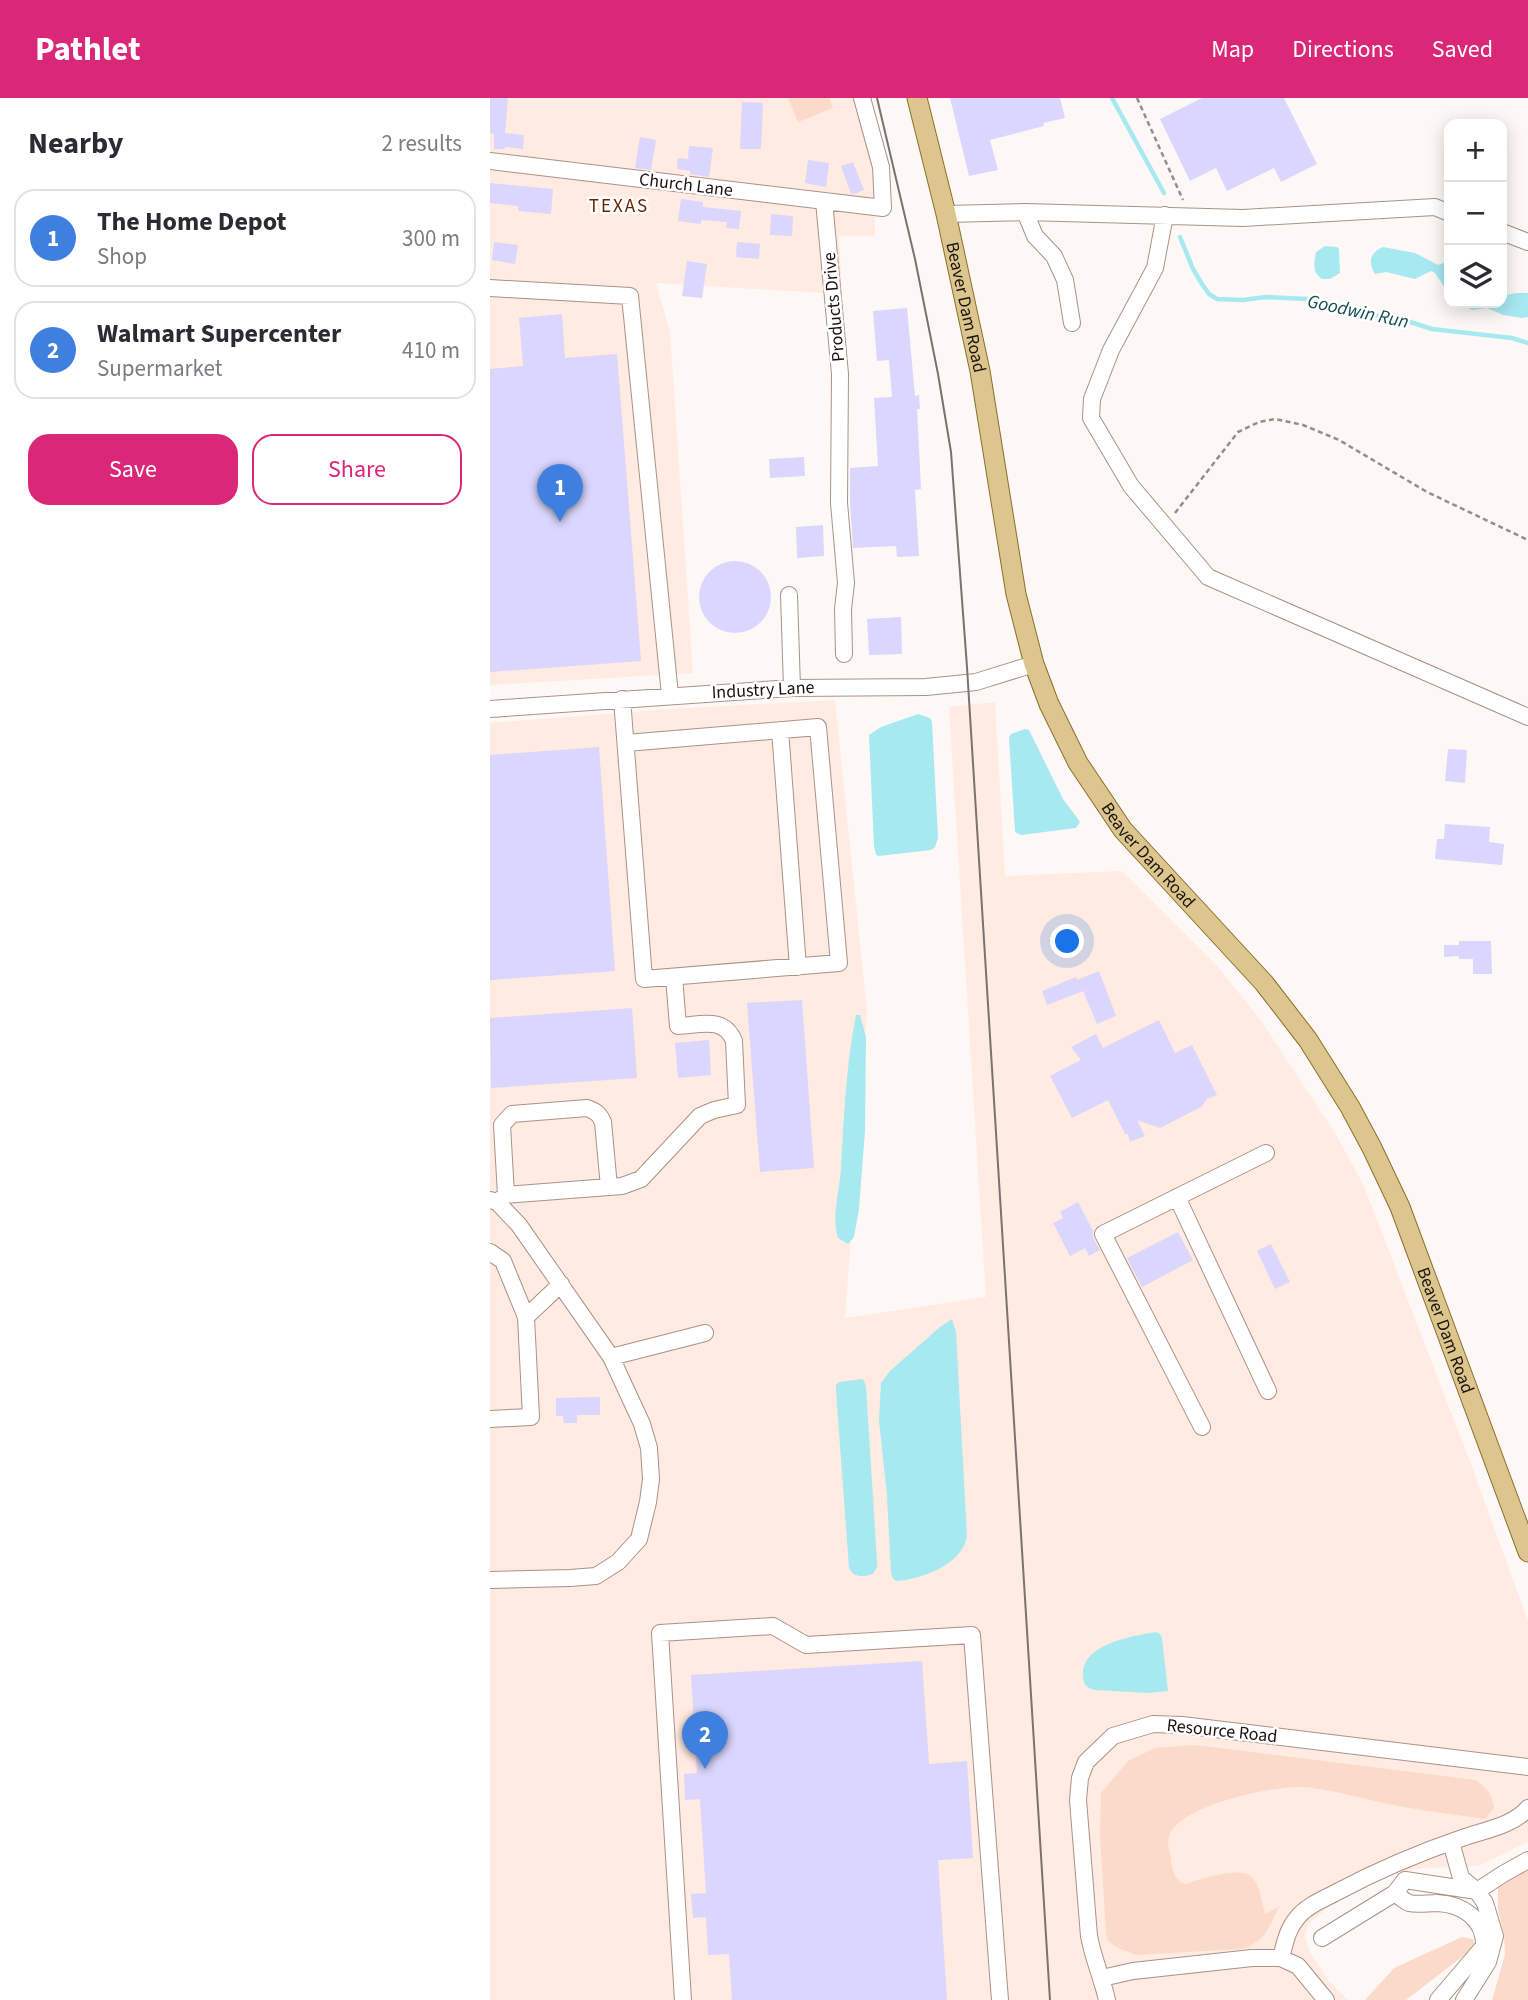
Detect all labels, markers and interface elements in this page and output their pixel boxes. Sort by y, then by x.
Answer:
text: Pathlet [35,26,141,73]
text: Map [1211,32,1254,67]
text: Directions [1292,32,1394,67]
text: Saved [1432,32,1493,67]
map controls [1444,119,1507,308]
button: + [1444,119,1507,182]
text: Nearby [28,122,123,165]
text: 2 results [382,127,462,160]
street label: Church Lane [638,167,734,203]
button: − [1444,182,1507,245]
district label: TEXAS [589,193,649,220]
text: The Home Depot [97,203,286,240]
text: 1 [47,222,59,255]
text: 300 m [402,222,460,255]
text: Shop [97,240,147,273]
street label: Beaver Dam Road [940,240,992,375]
button: layers [1444,245,1507,308]
street label: Products Drive [817,251,851,363]
water label: Goodwin Run [1305,288,1411,336]
text: Walmart Supercenter [97,315,341,352]
text: 2 [47,334,59,367]
text: 410 m [402,334,460,367]
text: Supermarket [97,352,223,385]
button: Save [28,434,238,505]
button: Share [252,434,462,505]
pin: 1 [537,464,583,522]
street label: Industry Lane [711,675,815,705]
street label: Beaver Dam Road [1095,797,1201,913]
your location [1050,924,1084,958]
street label: Beaver Dam Road [1411,1264,1481,1397]
pin: 2 [682,1711,728,1769]
street label: Resource Road [1165,1713,1279,1749]

